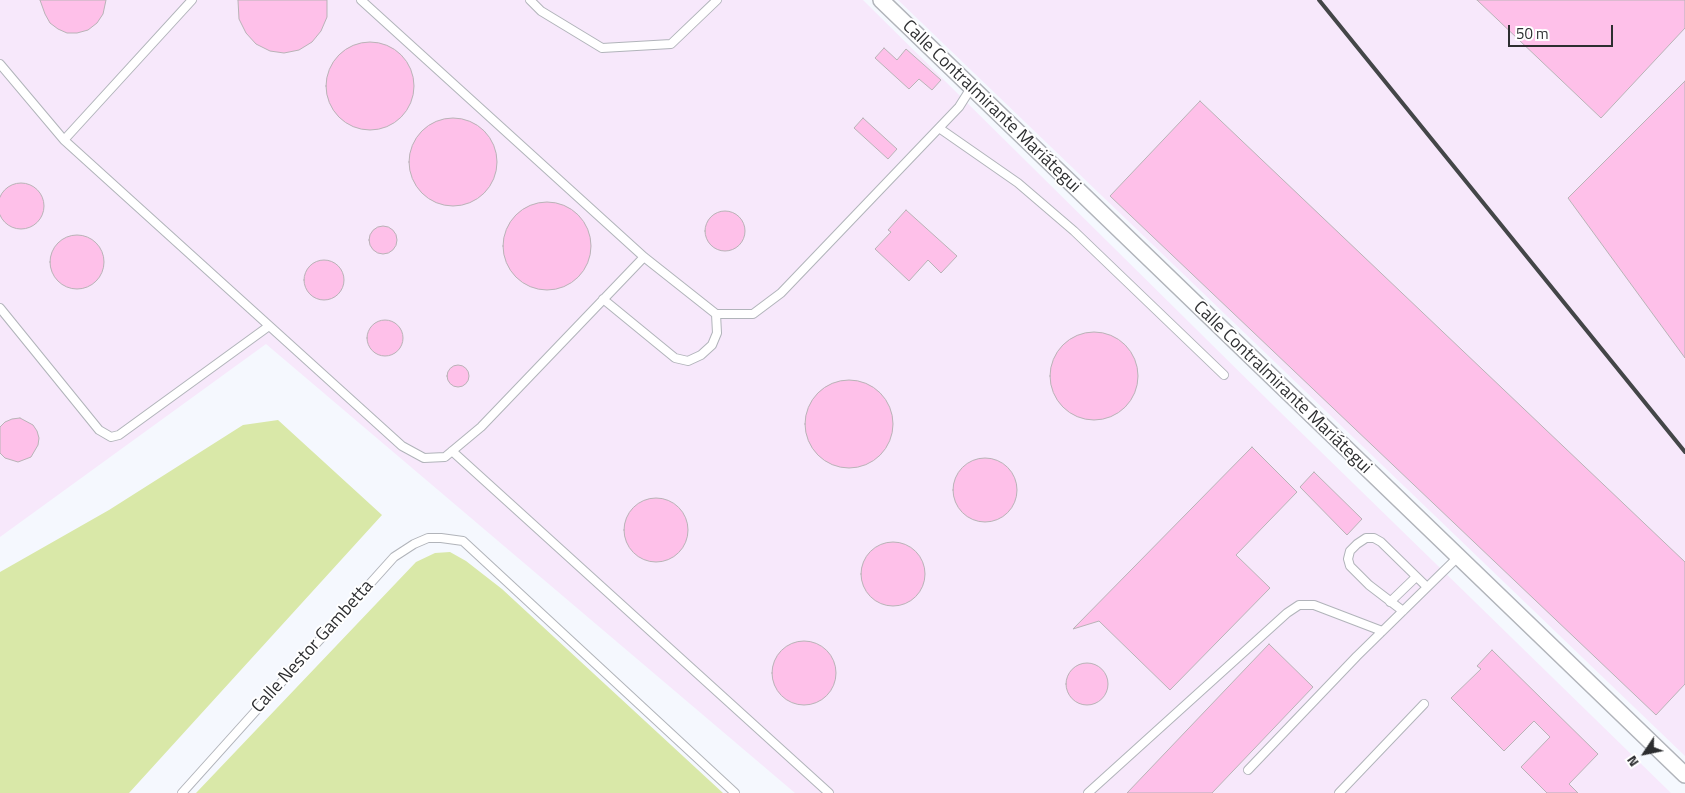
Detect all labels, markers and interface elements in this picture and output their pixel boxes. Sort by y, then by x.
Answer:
scale bar [1510,15,1615,47]
street label: Calle Contralmirante Mariátegui [897,16,1085,198]
text: 50 m [1516,22,1549,45]
street label: Calle Contralmirante Mariátegui [1188,297,1376,479]
street label: Calle Nestor Gambetta [248,576,378,718]
north arrow [1620,728,1670,778]
text: N [1621,752,1644,772]

